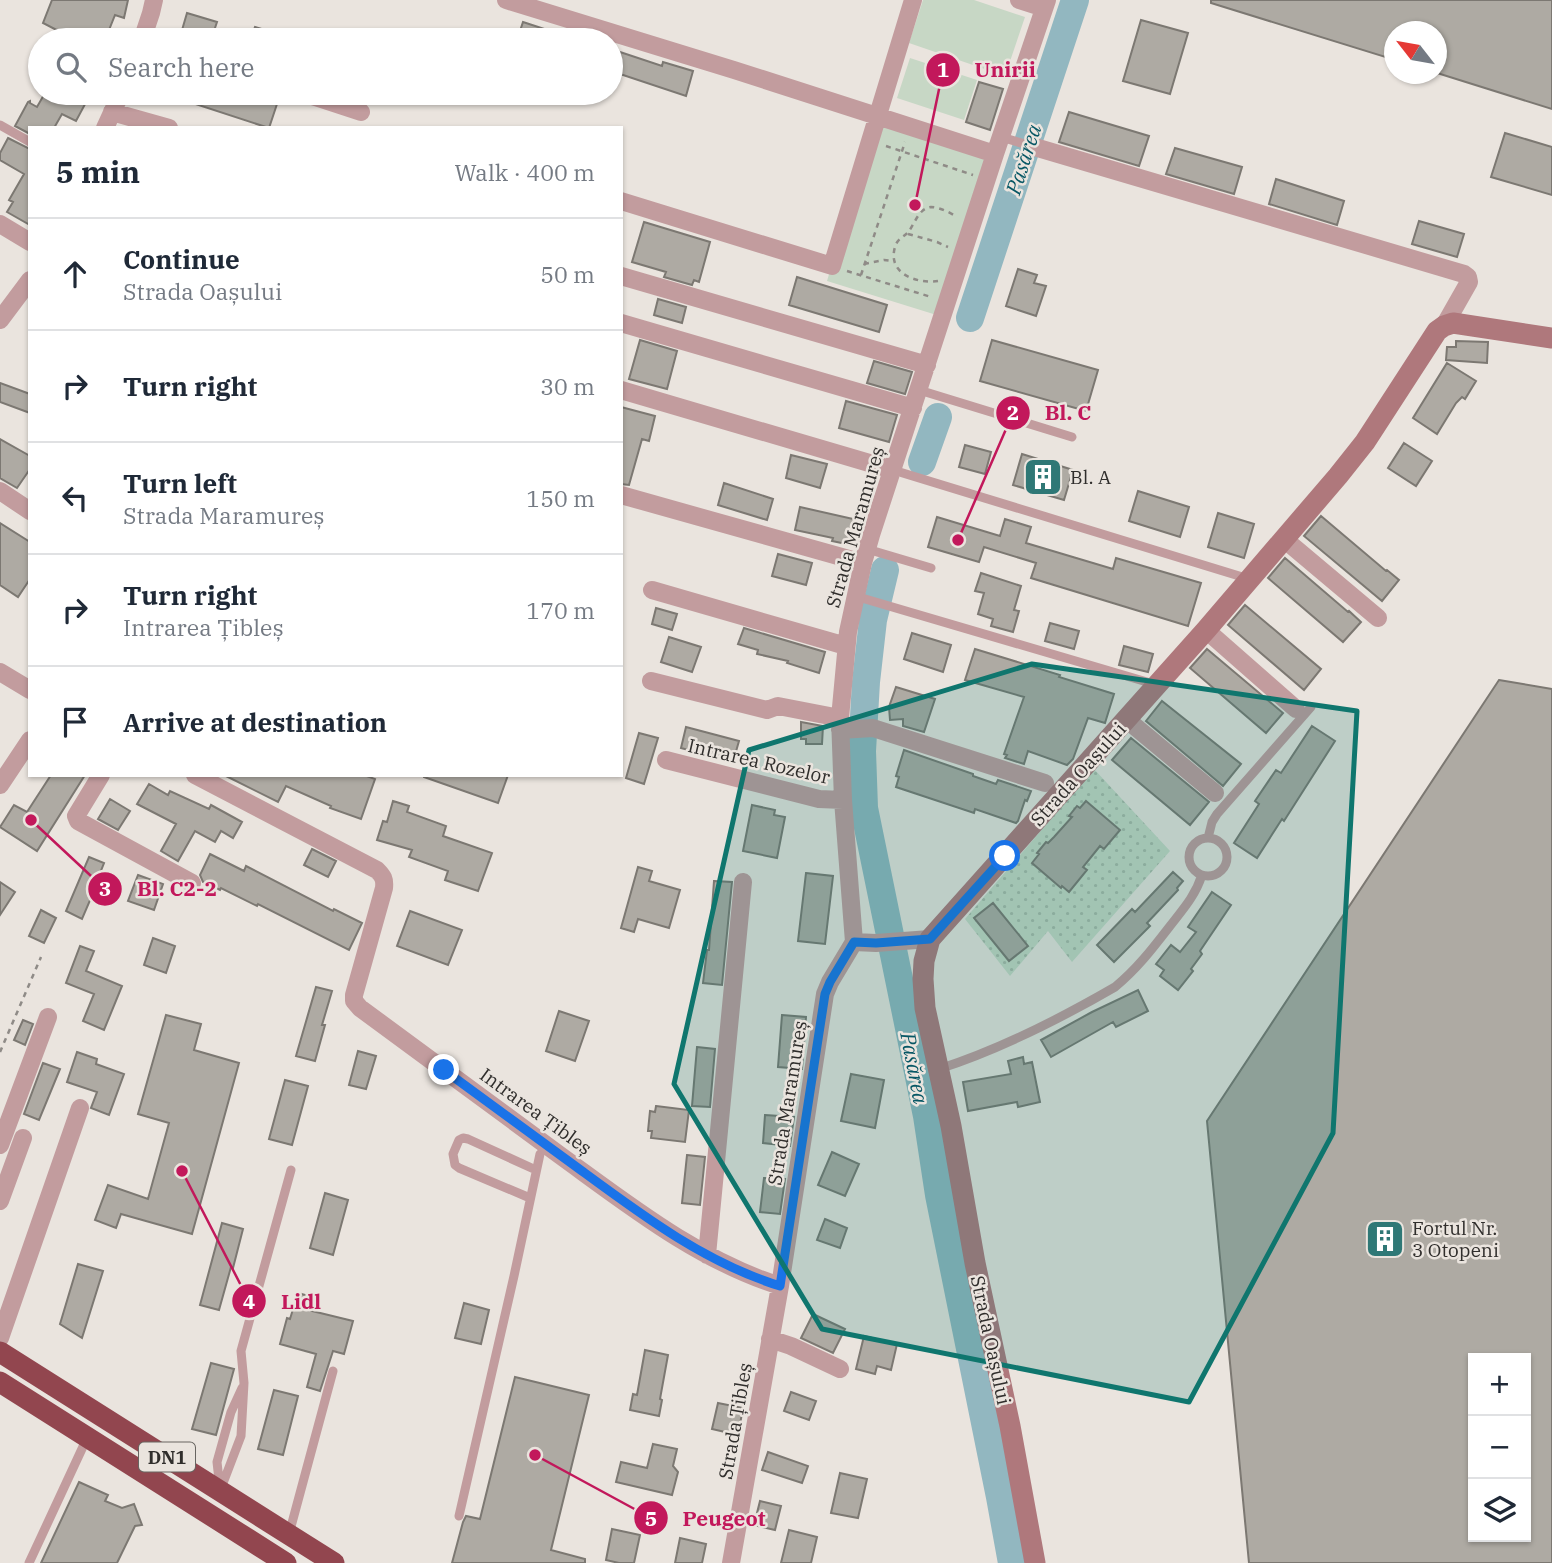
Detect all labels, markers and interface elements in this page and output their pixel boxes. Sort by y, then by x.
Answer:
north arrow [1384,21,1447,84]
search box [28,28,623,105]
icon: search [52,48,90,86]
callout: Unirii [925,49,1050,91]
text: Search here [108,50,254,84]
text: 1 [937,55,949,83]
text: Unirii [974,55,1036,83]
water label: Pasărea [998,120,1048,199]
text: 5 min [56,152,140,191]
text: Walk · 400 m [454,157,595,187]
text: Continue [123,242,240,276]
icon: ahead [56,255,94,293]
text: 50 m [540,259,595,289]
text: Strada Oașului [123,276,282,306]
icon: right [56,367,94,405]
text: Turn right [123,369,257,403]
text: 30 m [540,371,595,401]
callout: Bl. C [996,392,1105,434]
text: 2 [1007,398,1019,426]
text: Bl. C [1045,398,1091,426]
street label: Strada Maramureș [821,444,889,610]
building icon: Bl. A [1022,456,1064,498]
place label: Bl. A [1070,465,1111,489]
text: Turn left [123,466,237,500]
icon: left [56,479,94,517]
text: 150 m [526,483,595,513]
text: Strada Maramureș [123,500,325,530]
text: Turn right [123,578,257,612]
icon: right [56,591,94,629]
text: 170 m [526,595,595,625]
text: Intrarea Țibleș [123,612,284,642]
icon: arrive [56,703,94,741]
text: Arrive at destination [123,705,387,739]
street label: Strada Oașului [1025,717,1131,831]
street label: Intrarea Rozelor [686,733,833,789]
route start [989,840,1020,871]
callout: Bl. C2-2 [88,868,231,910]
text: 3 [99,874,111,902]
text: Bl. C2-2 [137,874,217,902]
street label: Strada Maramureș [762,1019,812,1187]
water label: Pasărea [894,1029,936,1107]
route end [428,1054,459,1085]
street label: Intrarea Țibleș [475,1062,597,1160]
place label: Fortul Nr. 3 Otopeni [1412,1216,1499,1262]
building icon: Fortul Nr. 3 Otopeni [1364,1218,1406,1260]
street label: Strada Oașului [966,1273,1016,1407]
callout: Lidl [232,1280,335,1322]
text: 4 [243,1287,255,1315]
text: Lidl [281,1287,321,1315]
map controls [1468,1353,1531,1542]
button: + [1468,1353,1531,1416]
street label: Strada Țibleș [713,1361,757,1481]
button: − [1468,1416,1531,1479]
road number: DN1 [139,1442,195,1472]
button: layers [1468,1479,1531,1542]
callout: Peugeot [633,1497,779,1539]
text: 5 [645,1504,657,1532]
text: Peugeot [683,1504,766,1532]

